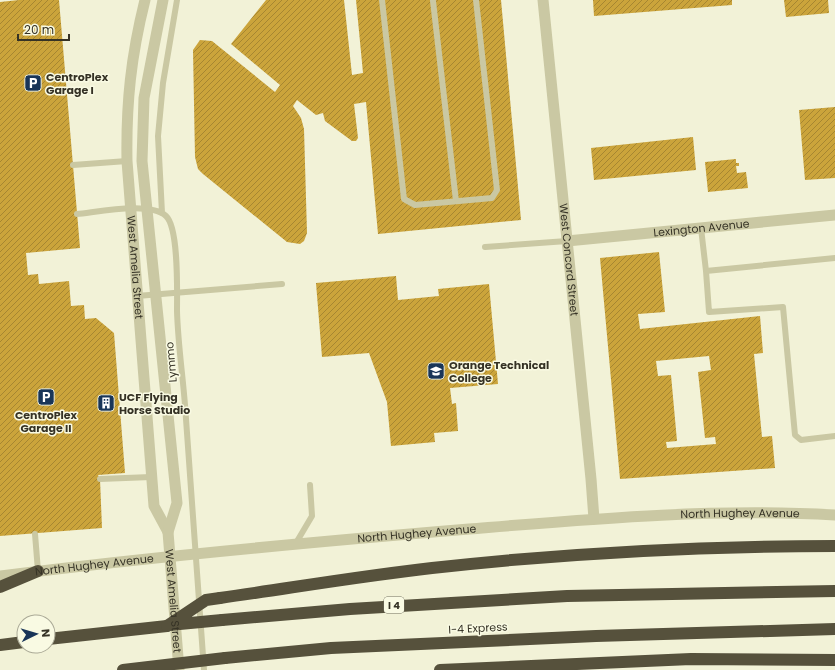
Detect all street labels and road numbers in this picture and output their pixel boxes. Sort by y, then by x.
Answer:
street label: West Concord Street [555,203,583,317]
street label: West Amelia Street [123,215,147,320]
street label: Lexington Avenue [653,215,750,241]
street label: Lymmo [161,341,181,383]
street label: North Hughey Avenue [680,505,800,522]
street label: North Hughey Avenue [357,520,477,546]
street label: West Amelia Street [161,548,186,653]
street label: North Hughey Avenue [34,550,155,580]
road number: I 4 [384,597,404,613]
street label: I-4 Express [448,618,508,638]

